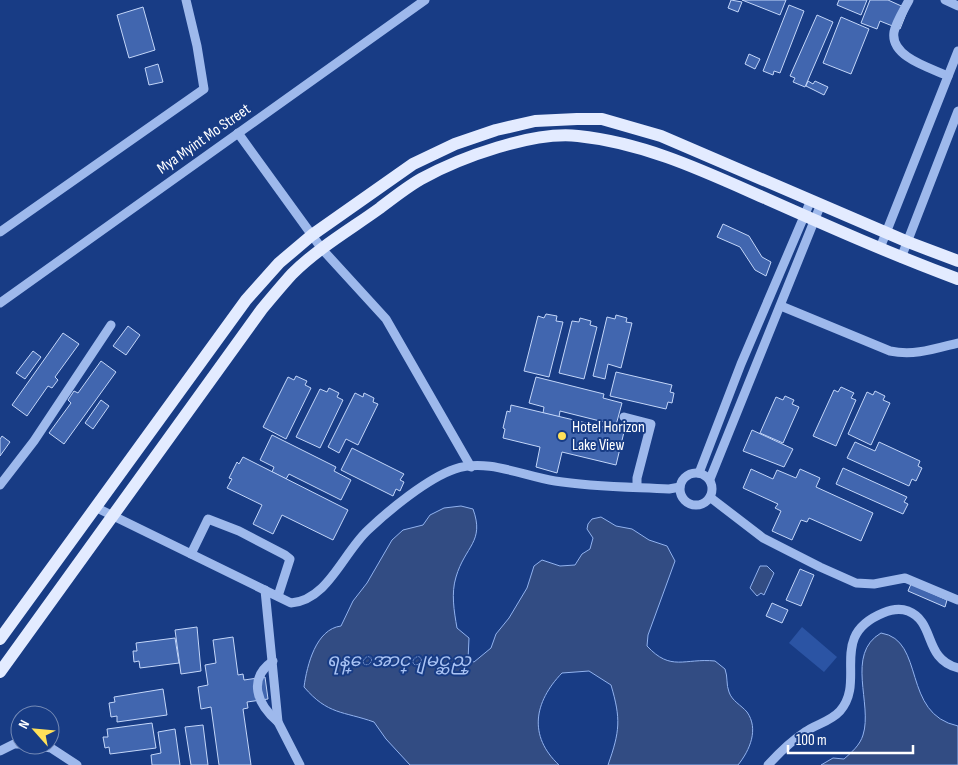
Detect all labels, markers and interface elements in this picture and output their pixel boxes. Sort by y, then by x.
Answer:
street label: Mya Myint Mo Street [154,100,254,178]
place label: Hotel Horizon Lake View [572,418,645,455]
marker: Hotel Horizon Lake View [556,430,568,442]
water label: ရန္ေအာင္ျမင္ဆည္ [327,650,472,675]
north arrow [10,705,60,755]
text: N [15,717,33,732]
scale bar [788,722,913,754]
text: 100 m [796,731,827,750]

